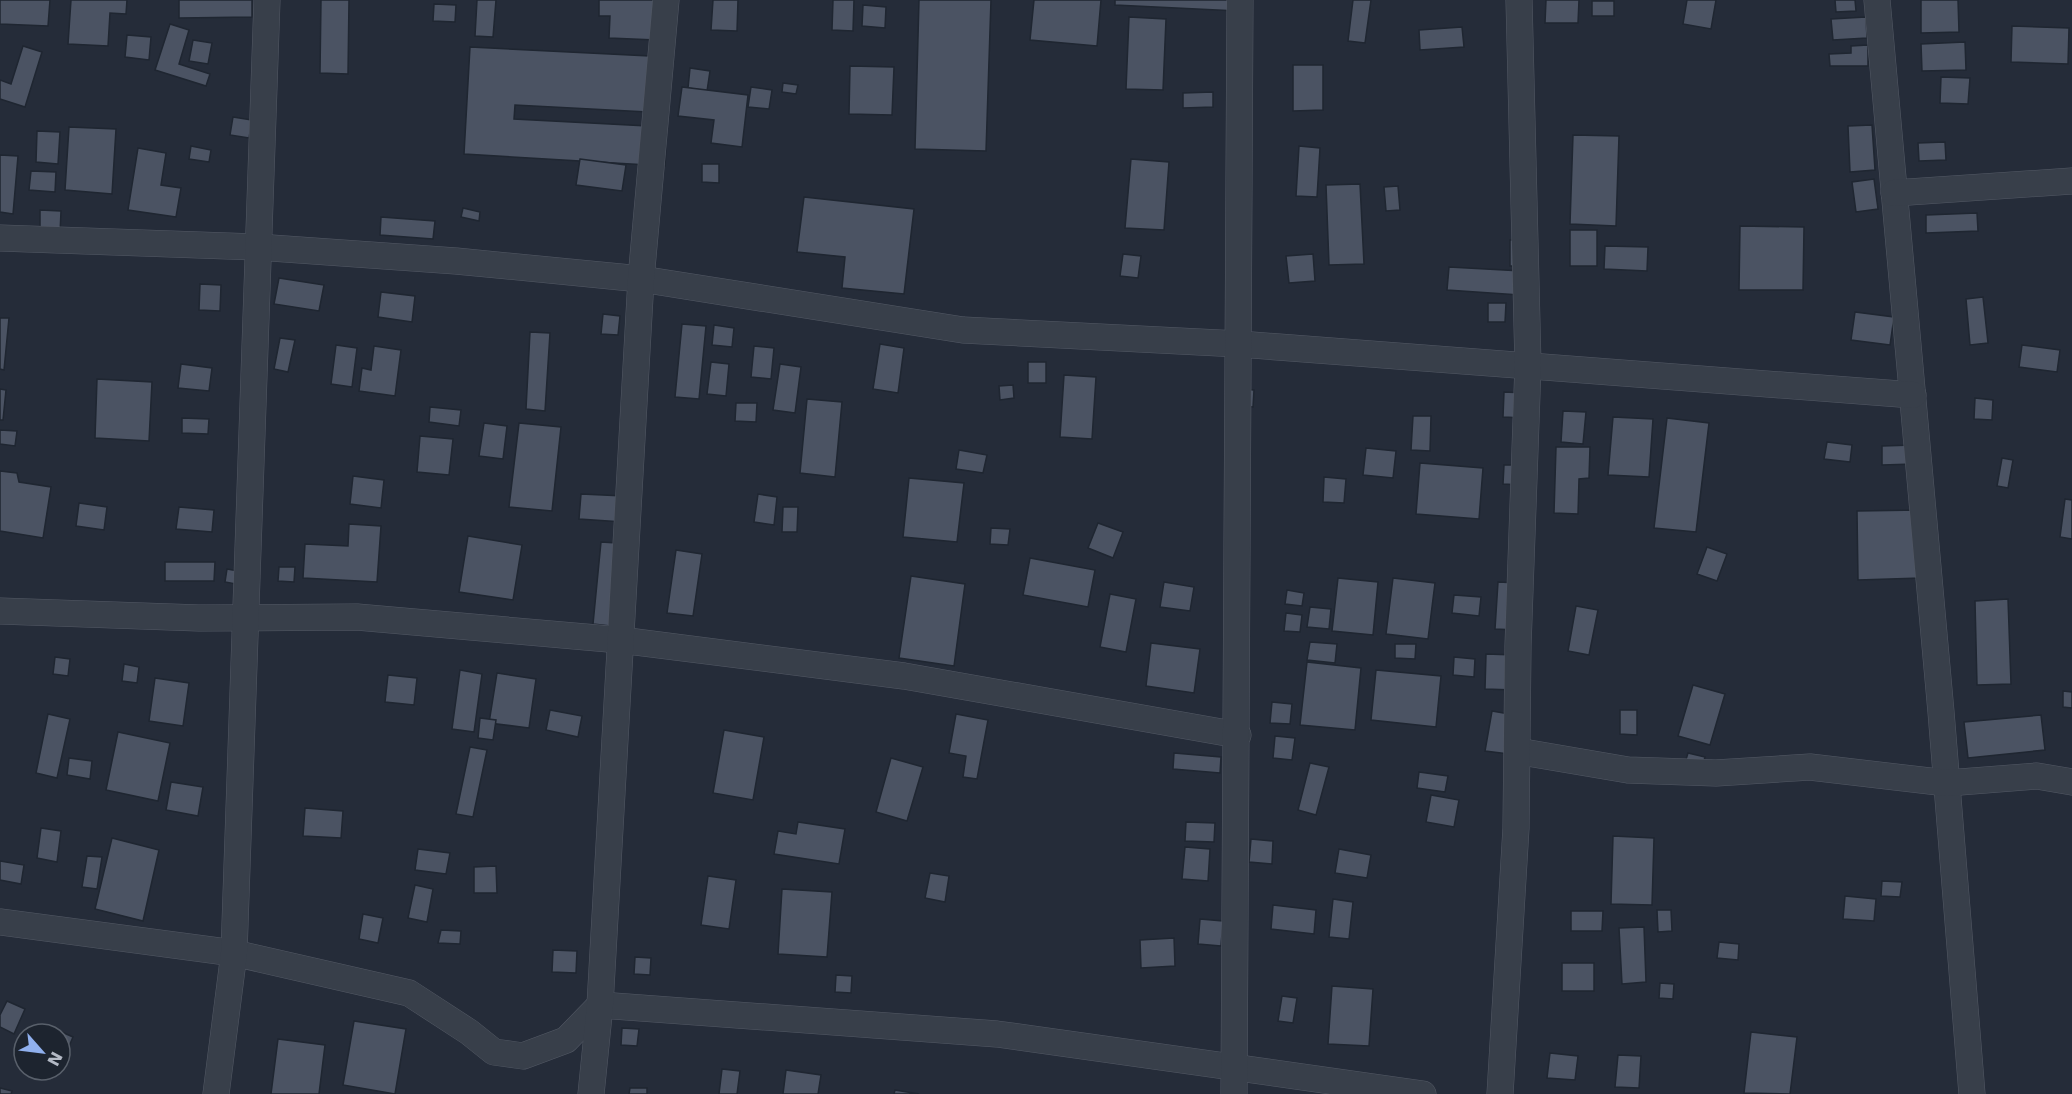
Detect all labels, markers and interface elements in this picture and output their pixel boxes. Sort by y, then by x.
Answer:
north arrow [12,1022,72,1082]
text: N [43,1048,66,1069]

